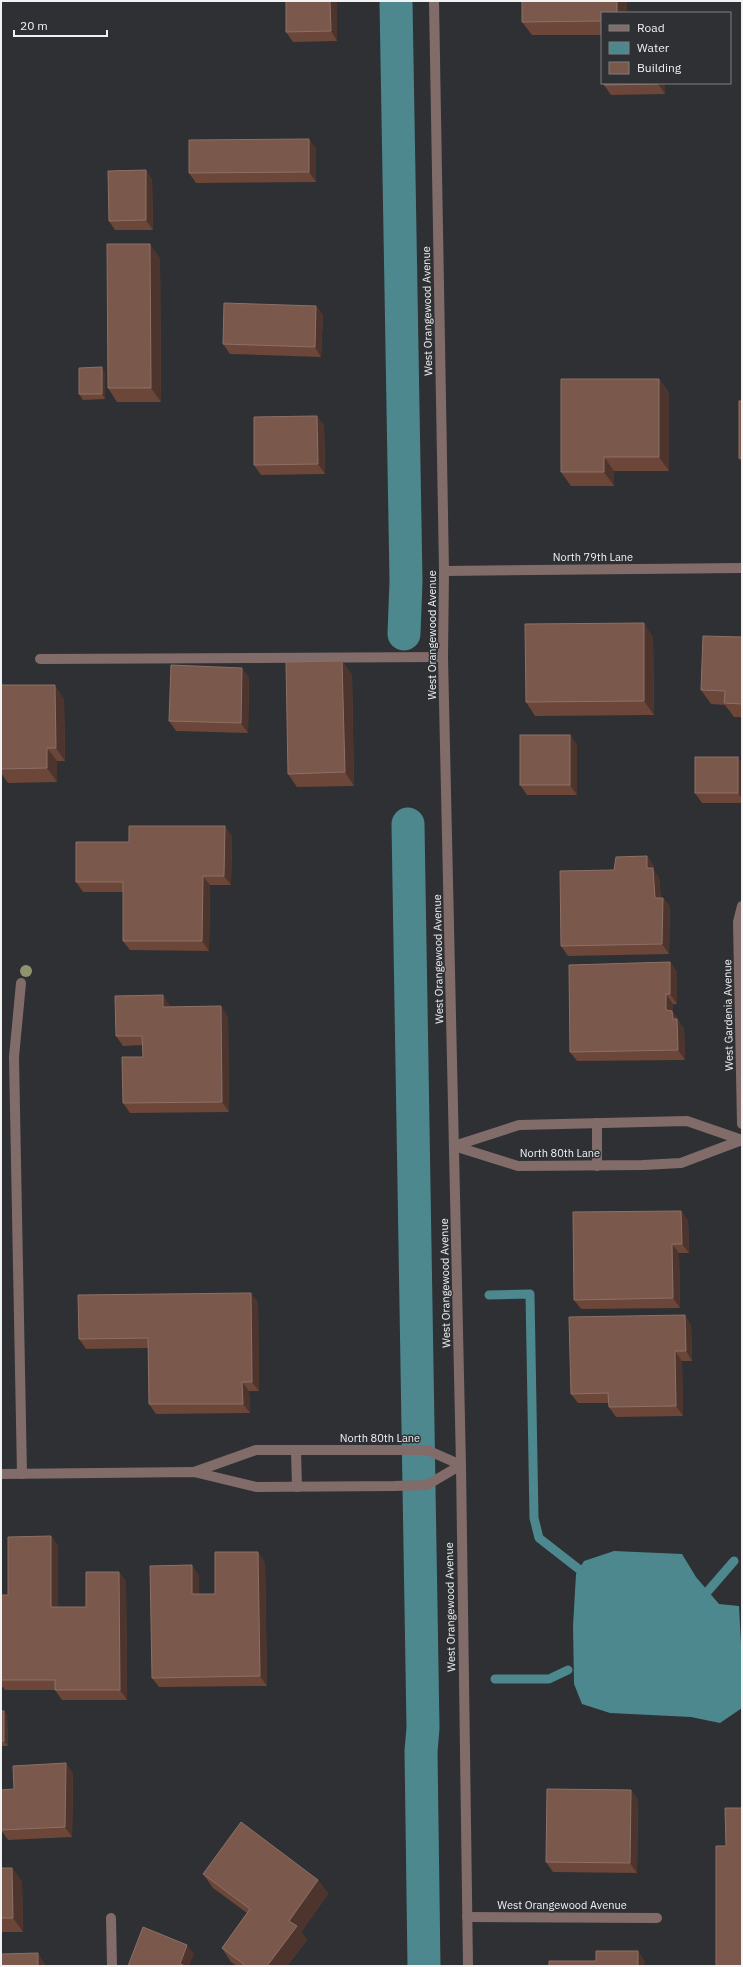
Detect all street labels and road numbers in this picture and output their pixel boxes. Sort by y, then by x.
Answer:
street label: West Orangewood Avenue [419,246,435,376]
street label: North 79th Lane [553,550,633,564]
street label: West Orangewood Avenue [425,570,439,700]
street label: West Orangewood Avenue [430,894,446,1024]
street label: West Gardenia Avenue [720,959,736,1071]
street label: North 80th Lane [520,1146,600,1160]
street label: West Orangewood Avenue [437,1218,453,1348]
street label: North 80th Lane [340,1431,420,1445]
street label: West Orangewood Avenue [442,1542,458,1672]
street label: West Orangewood Avenue [497,1898,627,1912]

